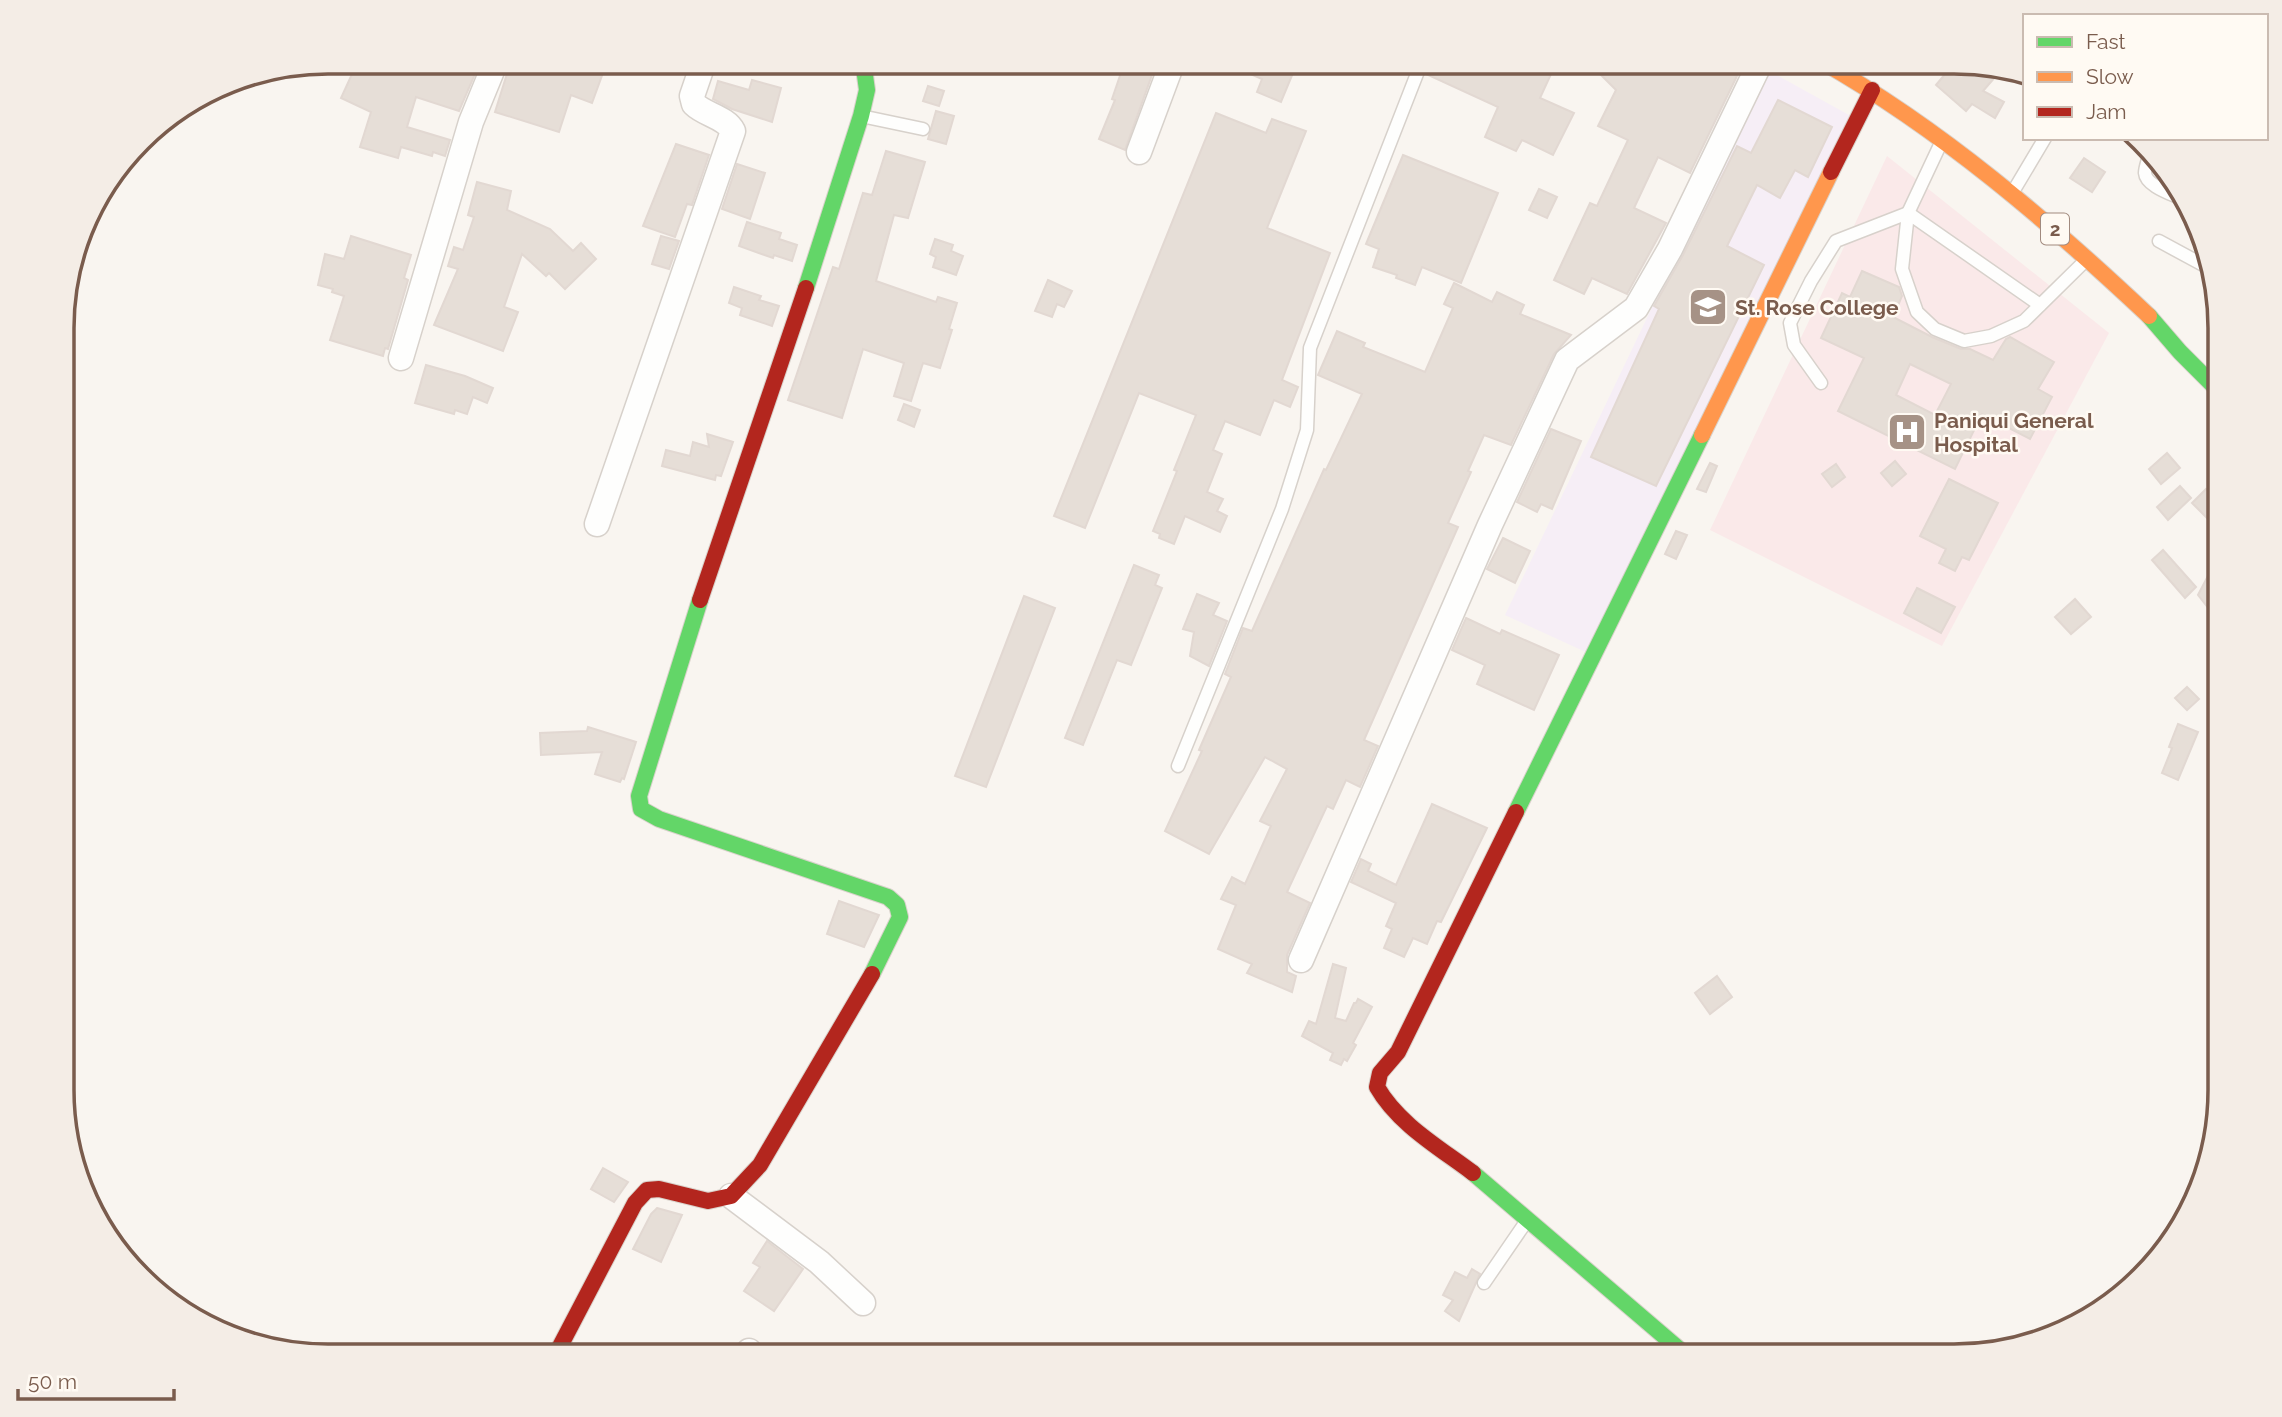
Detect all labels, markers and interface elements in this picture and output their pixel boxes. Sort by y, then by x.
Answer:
legend [2023,14,2268,140]
text: Fast [2086,29,2126,54]
text: Slow [2086,64,2134,89]
text: Jam [2086,99,2127,124]
road number: 2 [2041,214,2069,244]
school or university icon: St. Rose College [1687,286,1729,328]
place label: St. Rose College [1735,295,1899,320]
place label: Paniqui General Hospital [1934,408,2094,457]
hospital icon: Paniqui General Hospital [1886,411,1928,453]
scale bar [18,1358,173,1402]
text: 50 m [28,1369,77,1394]

